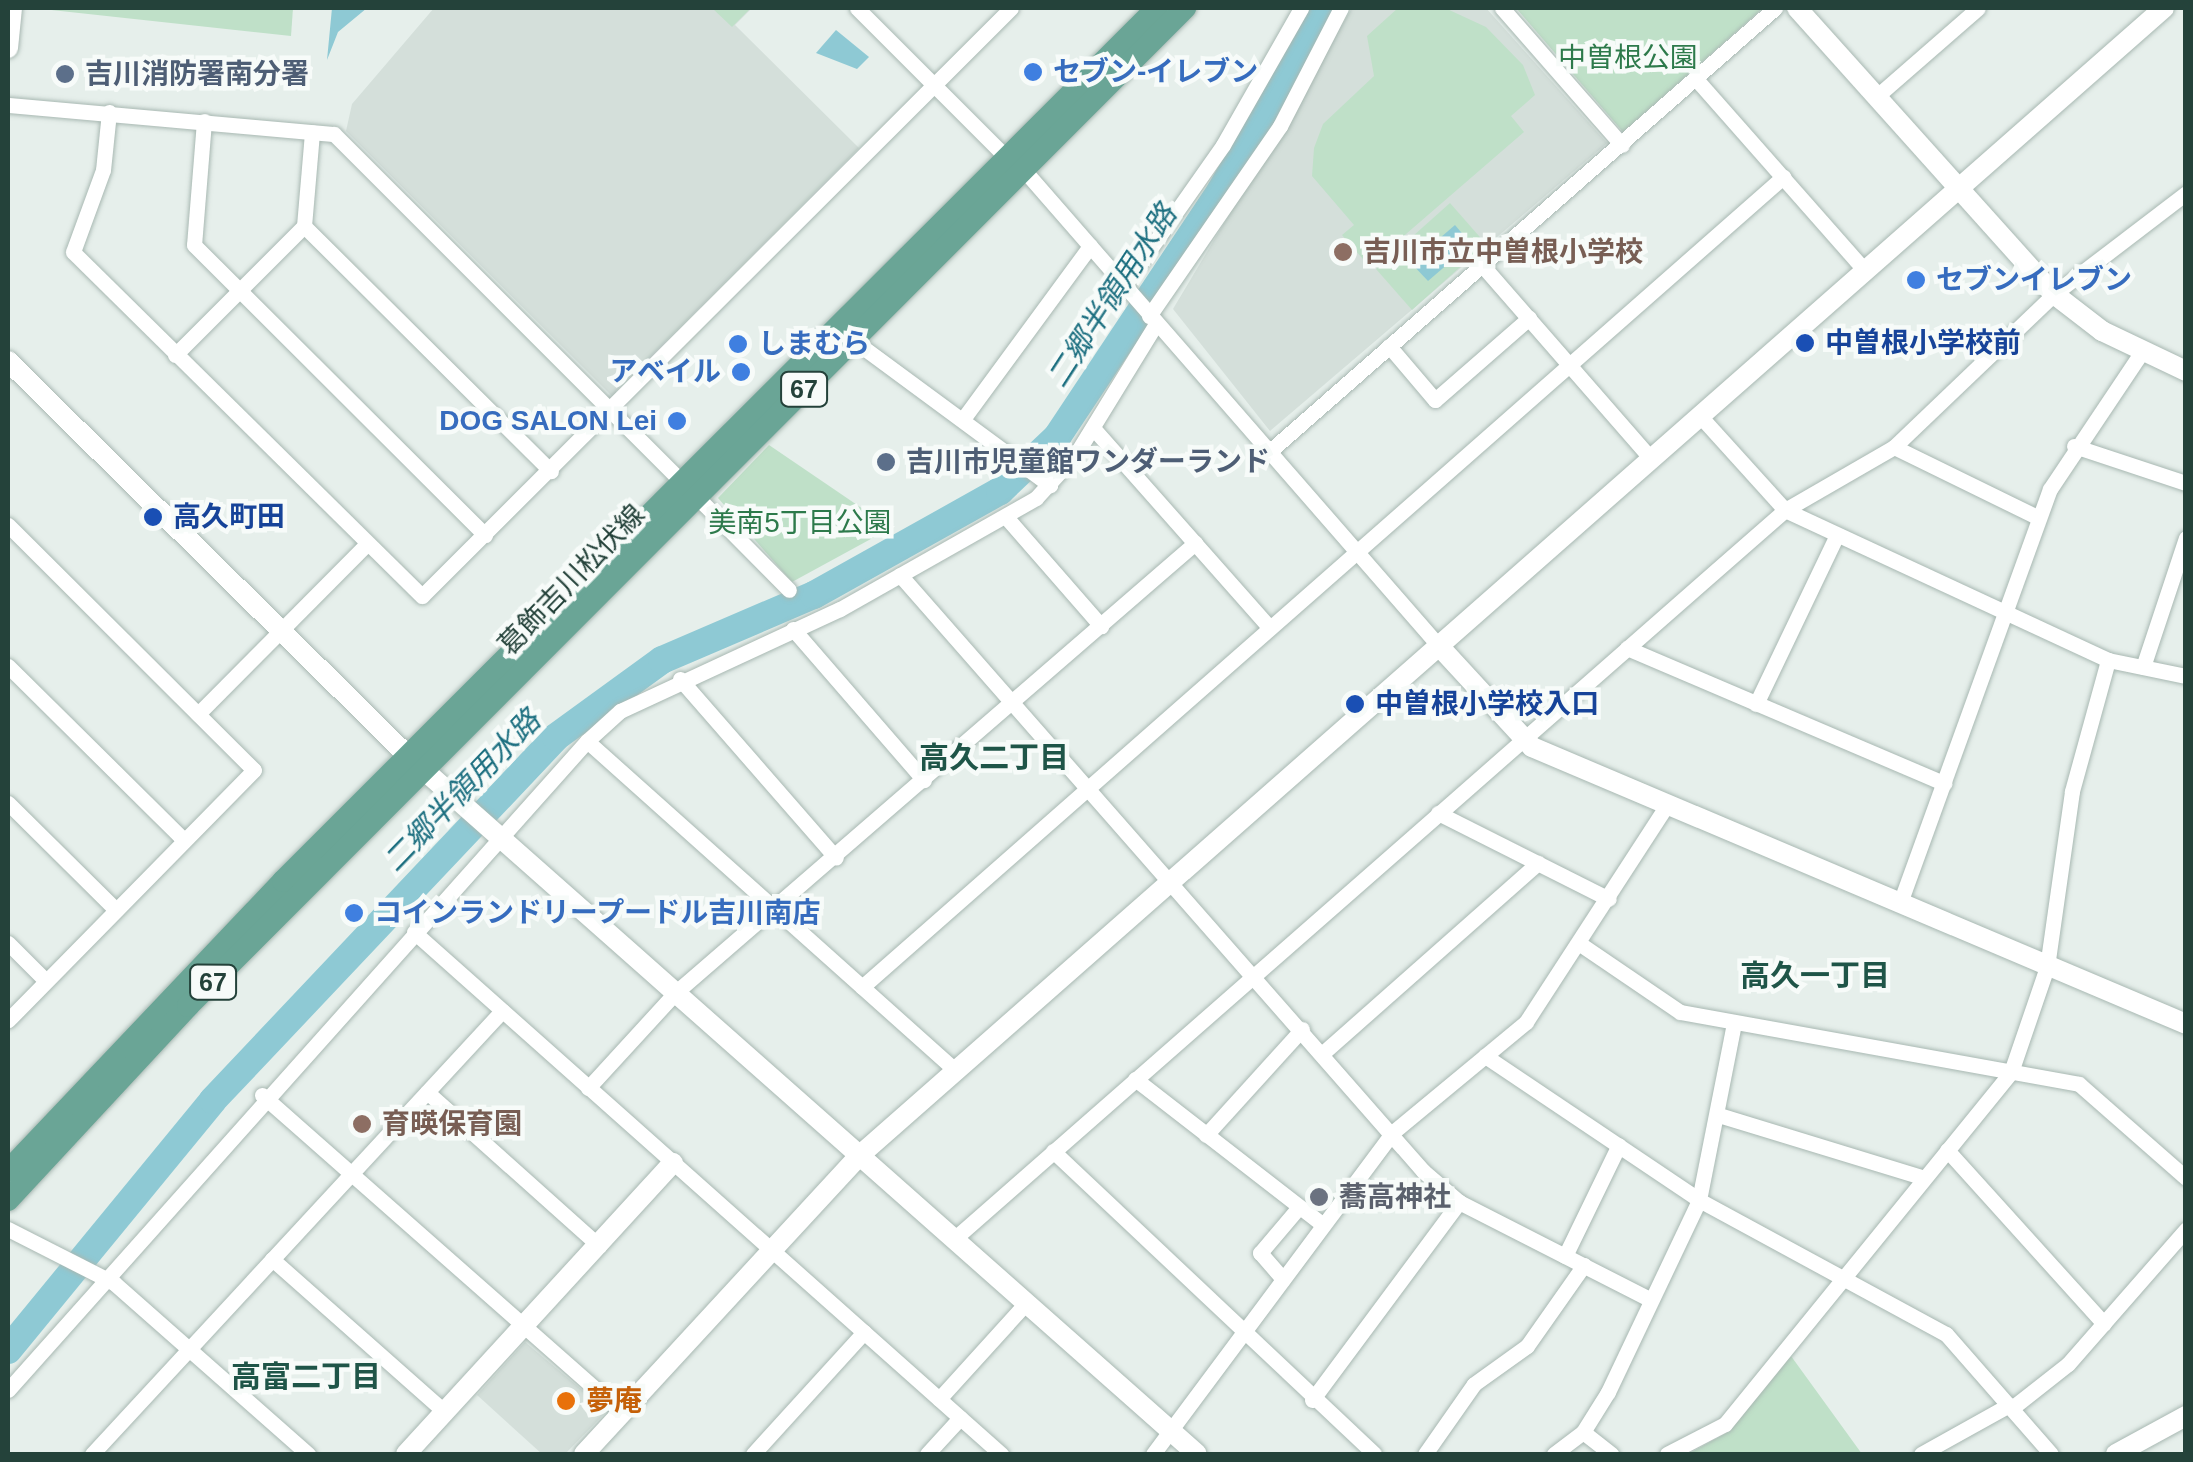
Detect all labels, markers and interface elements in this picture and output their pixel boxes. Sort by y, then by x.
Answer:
park label: 中曽根公園 [1558,41,1698,75]
place label: セブン-イレブン [1053,55,1258,89]
place label: 吉川消防署南分署 [85,57,309,91]
marker: セブン-イレブン [1022,61,1044,83]
marker: 吉川消防署南分署 [54,63,76,85]
water label: 二郷半領用水路 [1040,198,1184,394]
place label: 吉川市立中曽根小学校 [1363,235,1643,269]
marker: 吉川市立中曽根小学校 [1332,241,1354,263]
place label: セブンイレブン [1936,263,2132,297]
marker: セブンイレブン [1905,269,1927,291]
place label: 中曽根小学校前 [1825,326,2021,360]
place label: しまむら [758,327,870,361]
marker: 中曽根小学校前 [1794,332,1816,354]
marker: しまむら [727,333,749,355]
place label: アベイル [609,355,721,389]
marker: アベイル [730,361,752,383]
road number: 67 [779,369,829,409]
place label: DOG SALON Lei [439,404,657,438]
marker: DOG SALON Lei [666,410,688,432]
place label: 吉川市児童館ワンダーランド [906,445,1270,479]
marker: 吉川市児童館ワンダーランド [875,451,897,473]
street label: 葛飾吉川松伏線 [492,498,652,662]
place label: 高久町田 [173,500,285,534]
marker: 高久町田 [142,506,164,528]
park label: 美南5丁目公園 [708,506,892,540]
place label: 中曽根小学校入口 [1375,687,1599,721]
marker: 中曽根小学校入口 [1344,693,1366,715]
water label: 二郷半領用水路 [376,703,548,879]
district label: 高久二丁目 [919,740,1069,776]
place label: コインランドリープードル吉川南店 [374,896,822,930]
marker: コインランドリープードル吉川南店 [343,902,365,924]
district label: 高久一丁目 [1740,958,1890,994]
road number: 67 [188,962,238,1002]
place label: 育暎保育園 [382,1107,522,1141]
marker: 育暎保育園 [351,1113,373,1135]
place label: 蕎高神社 [1339,1180,1451,1214]
marker: 蕎高神社 [1308,1186,1330,1208]
district label: 高富二丁目 [231,1359,381,1395]
place label: 夢庵 [586,1384,642,1418]
marker: 夢庵 [555,1390,577,1412]

